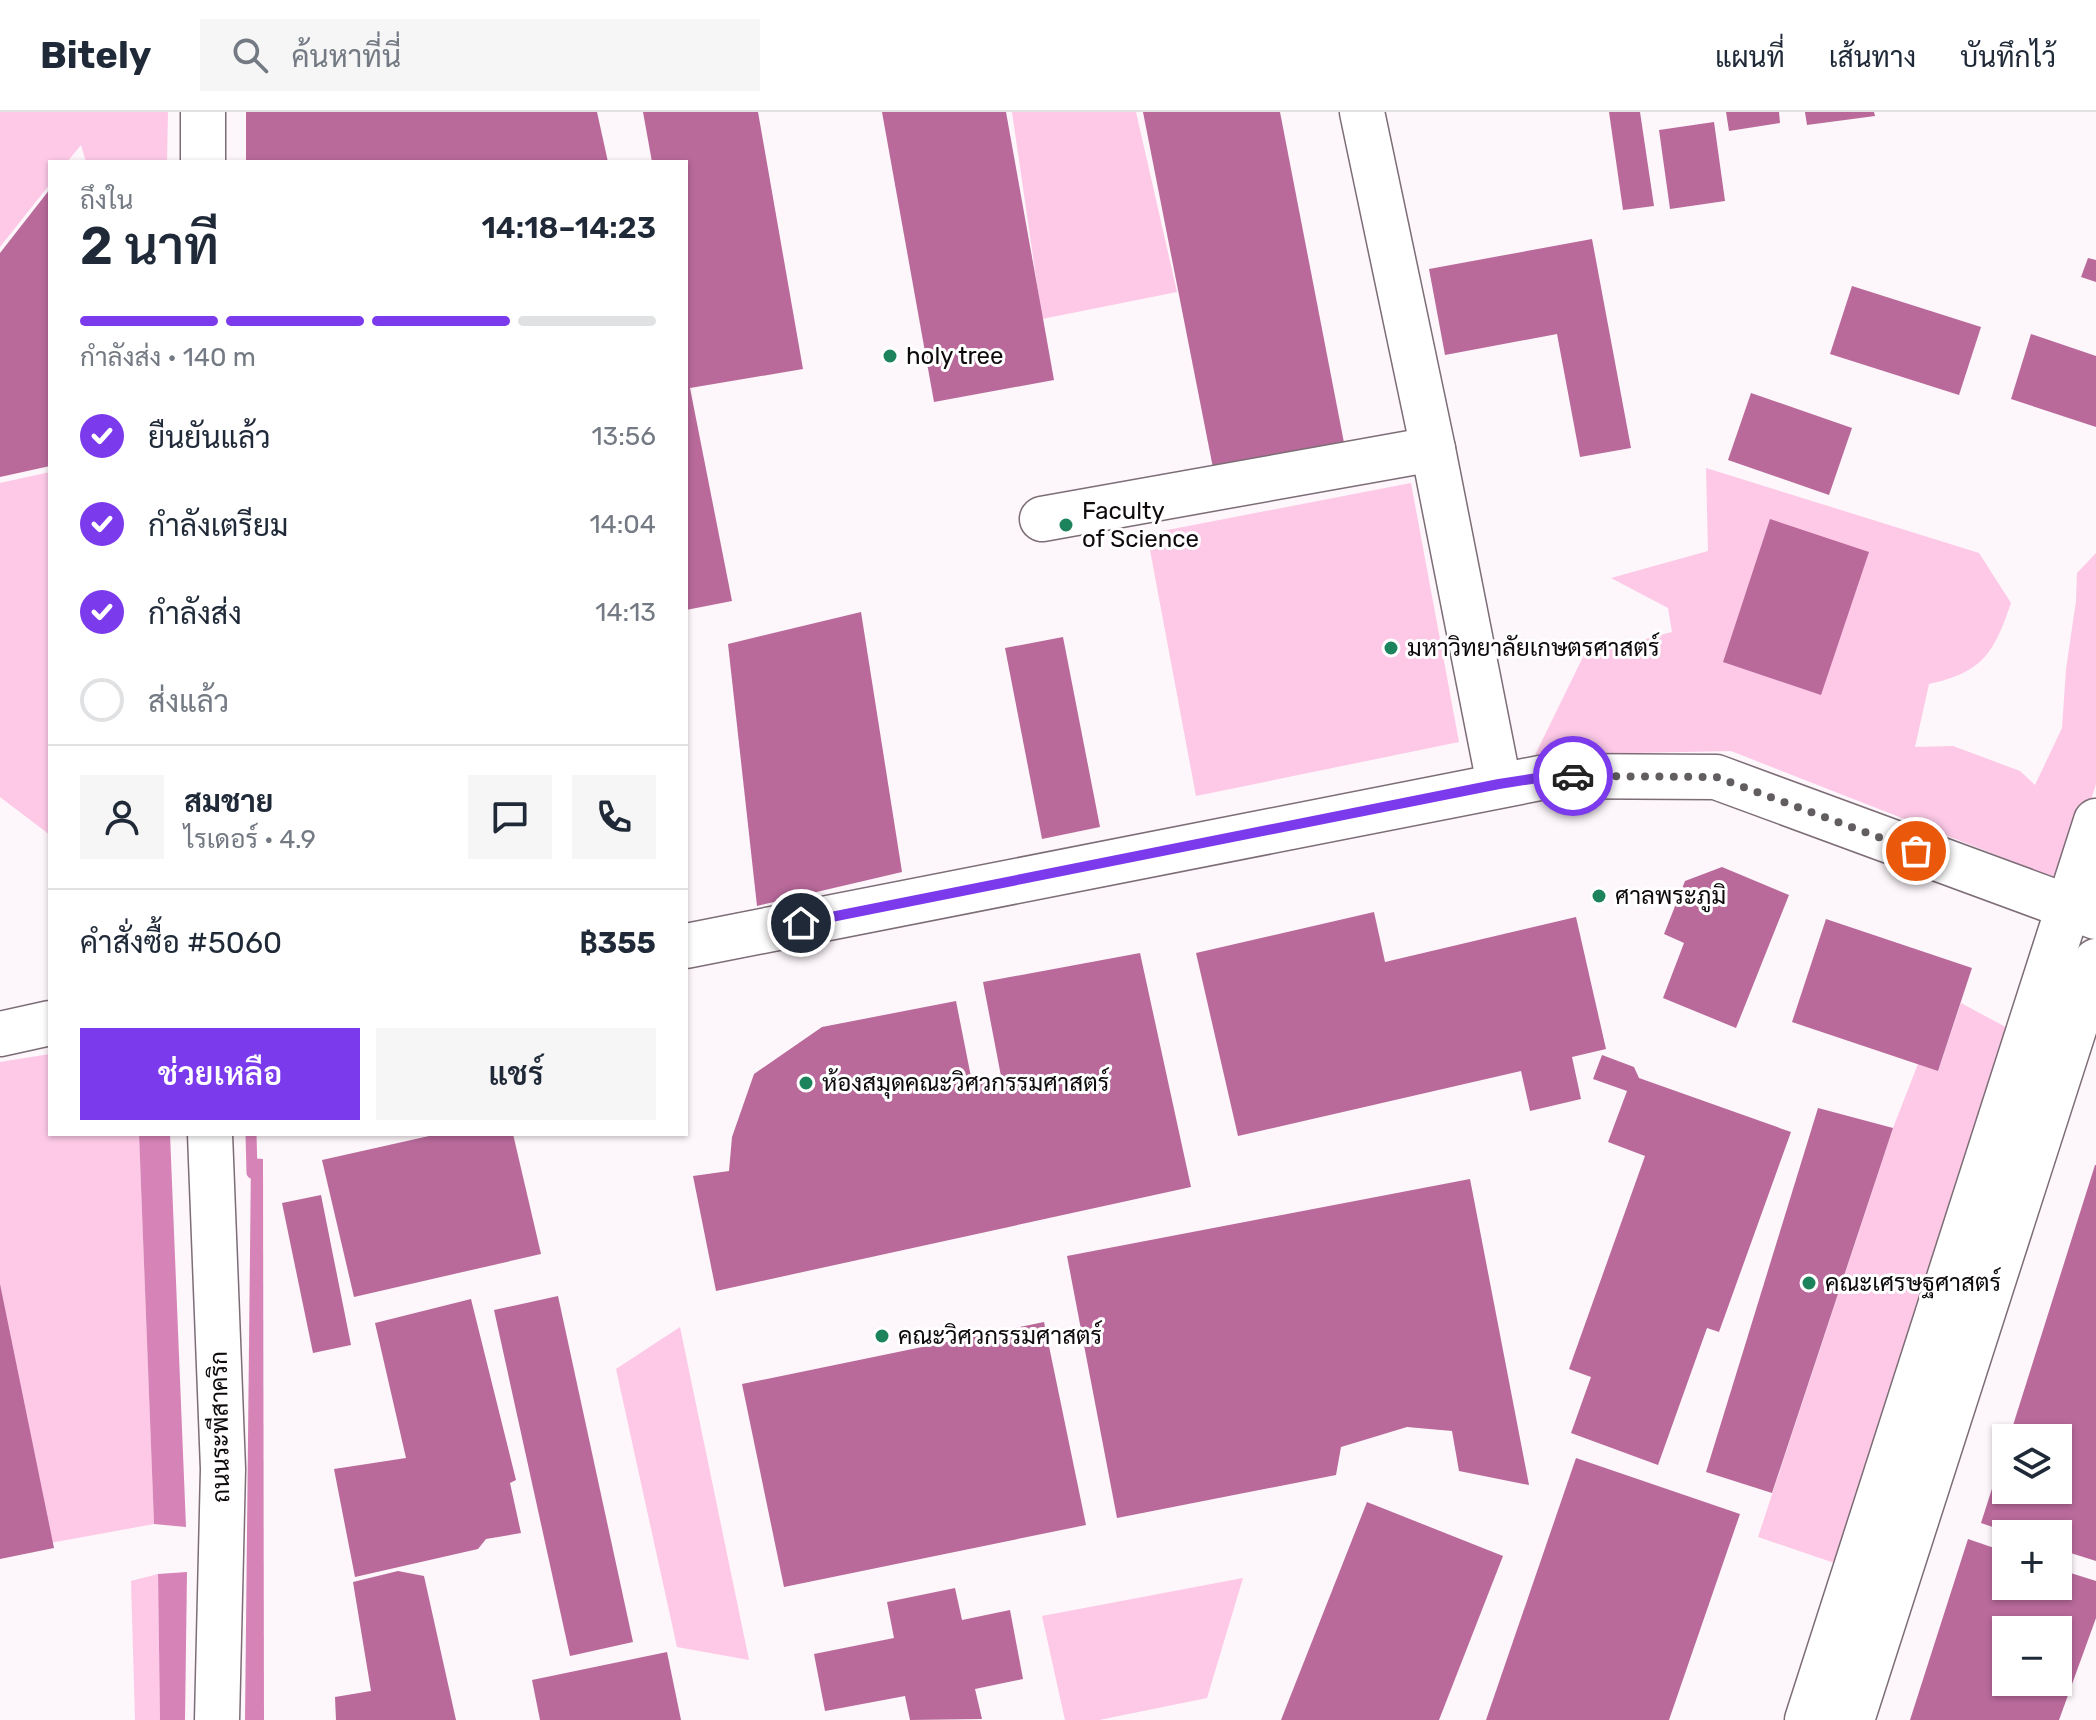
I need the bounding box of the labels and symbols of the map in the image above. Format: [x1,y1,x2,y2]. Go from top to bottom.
place label: holy tree [906,342,1003,370]
marker: holy tree [881,347,899,365]
place label: Faculty of Science [1082,497,1199,553]
marker: Faculty of Science [1057,516,1075,534]
place label: มหาวิทยาลัยเกษตรศาสตร์ [1407,632,1660,662]
marker: มหาวิทยาลัยเกษตรศาสตร์ [1382,639,1400,657]
courier [1533,736,1613,816]
pin [1882,817,1950,885]
place label: ศาลพระภูมิ [1615,882,1726,913]
marker: ศาลพระภูมิ [1590,887,1608,905]
pin [767,889,835,957]
place label: ห้องสมุดคณะวิศวกรรมศาสตร์ [822,1067,1109,1099]
marker: ห้องสมุดคณะวิศวกรรมศาสตร์ [797,1074,815,1092]
place label: คณะเศรษฐศาสตร์ [1825,1267,2001,1299]
marker: คณะเศรษฐศาสตร์ [1800,1274,1818,1292]
place label: คณะวิศวกรรมศาสตร์ [898,1320,1102,1350]
marker: คณะวิศวกรรมศาสตร์ [873,1327,891,1345]
street label: ถนนระพีสาคริก [204,1351,235,1503]

